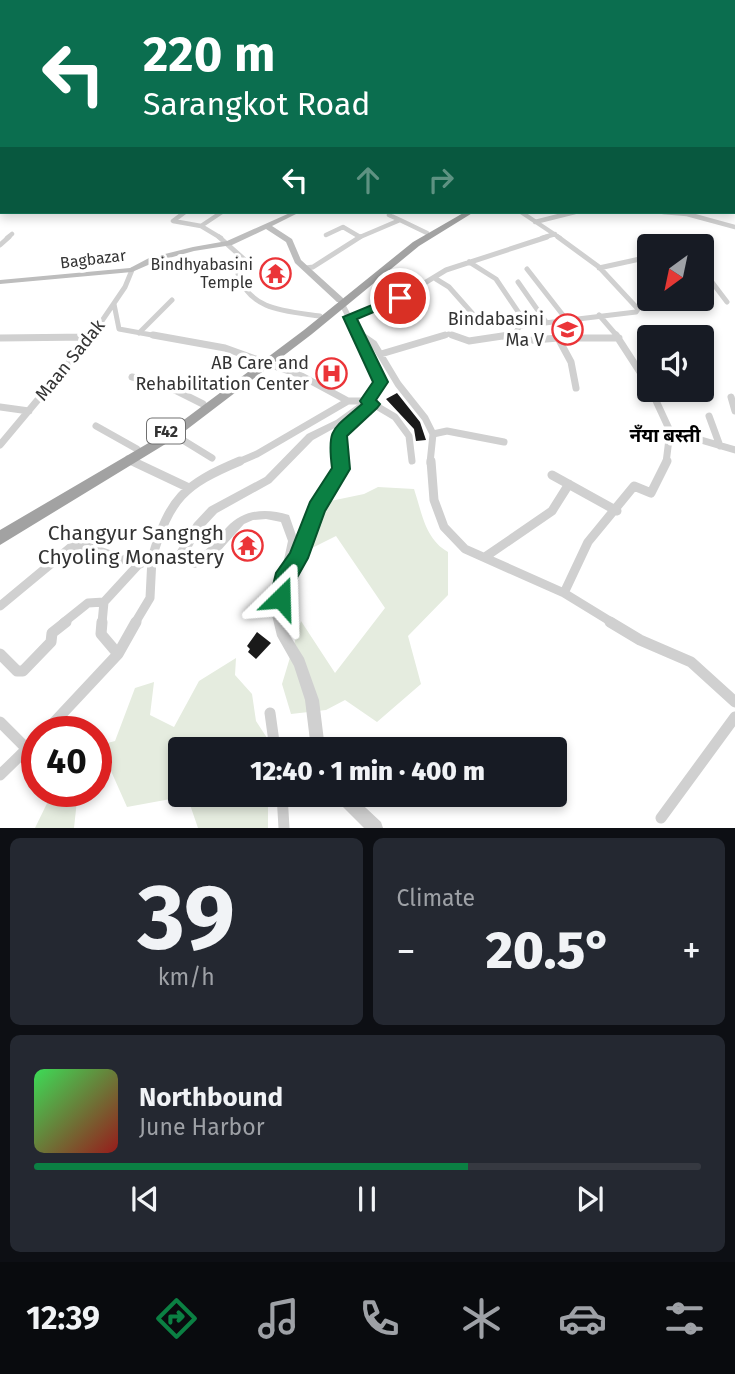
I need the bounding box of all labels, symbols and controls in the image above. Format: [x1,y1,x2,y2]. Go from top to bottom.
text: 220 m [143,25,275,84]
icon: left [28,28,119,119]
text: Sarangkot Road [143,85,371,123]
icon: left [276,161,314,199]
icon: ahead [349,161,387,199]
icon: right [422,161,460,199]
north arrow [637,234,714,312]
map controls [637,234,714,402]
street label: Bagbazar [59,245,128,272]
place label: Bindhyabasini Temple [150,255,253,292]
temple icon: Bindhyabasini Temple [259,256,293,290]
pin [370,268,430,328]
icon: arrive [381,279,419,317]
place label: Bindabasini Ma V [448,308,544,351]
school or university icon: Bindabasini Ma V [550,312,584,346]
street label: Maan Sadak [31,314,110,405]
button: sound [637,325,714,402]
place label: AB Care and Rehabilitation Center [135,352,309,395]
hospital icon: AB Care and Rehabilitation Center [315,356,349,390]
road number: F42 [147,418,185,444]
district label: नँया बस्ती [630,424,701,447]
place label: Changyur Sangngh Chyoling Monastery [38,520,225,570]
temple icon: Changyur Sangngh Chyoling Monastery [230,528,264,562]
position arrow [244,561,318,635]
speed limit sign: 40 [21,716,112,807]
text: 12:40 · 1 min · 400 m [250,756,485,787]
text: 39 [138,863,235,972]
text: Climate [397,884,475,912]
text: 20.5° [486,919,612,982]
text: − [397,928,416,974]
text: + [682,928,701,974]
text: km/h [158,963,215,991]
text: Northbound [139,1082,283,1113]
text: June Harbor [139,1113,265,1141]
icon: previous [126,1180,164,1218]
icon: pause [348,1180,386,1218]
icon: next [571,1180,609,1218]
icon: directions [152,1294,201,1343]
icon: music [254,1294,303,1343]
icon: phone [355,1294,404,1343]
icon: climate [457,1294,506,1343]
icon: car [558,1294,607,1343]
icon: filters [660,1294,709,1343]
text: 12:39 [26,1299,100,1337]

